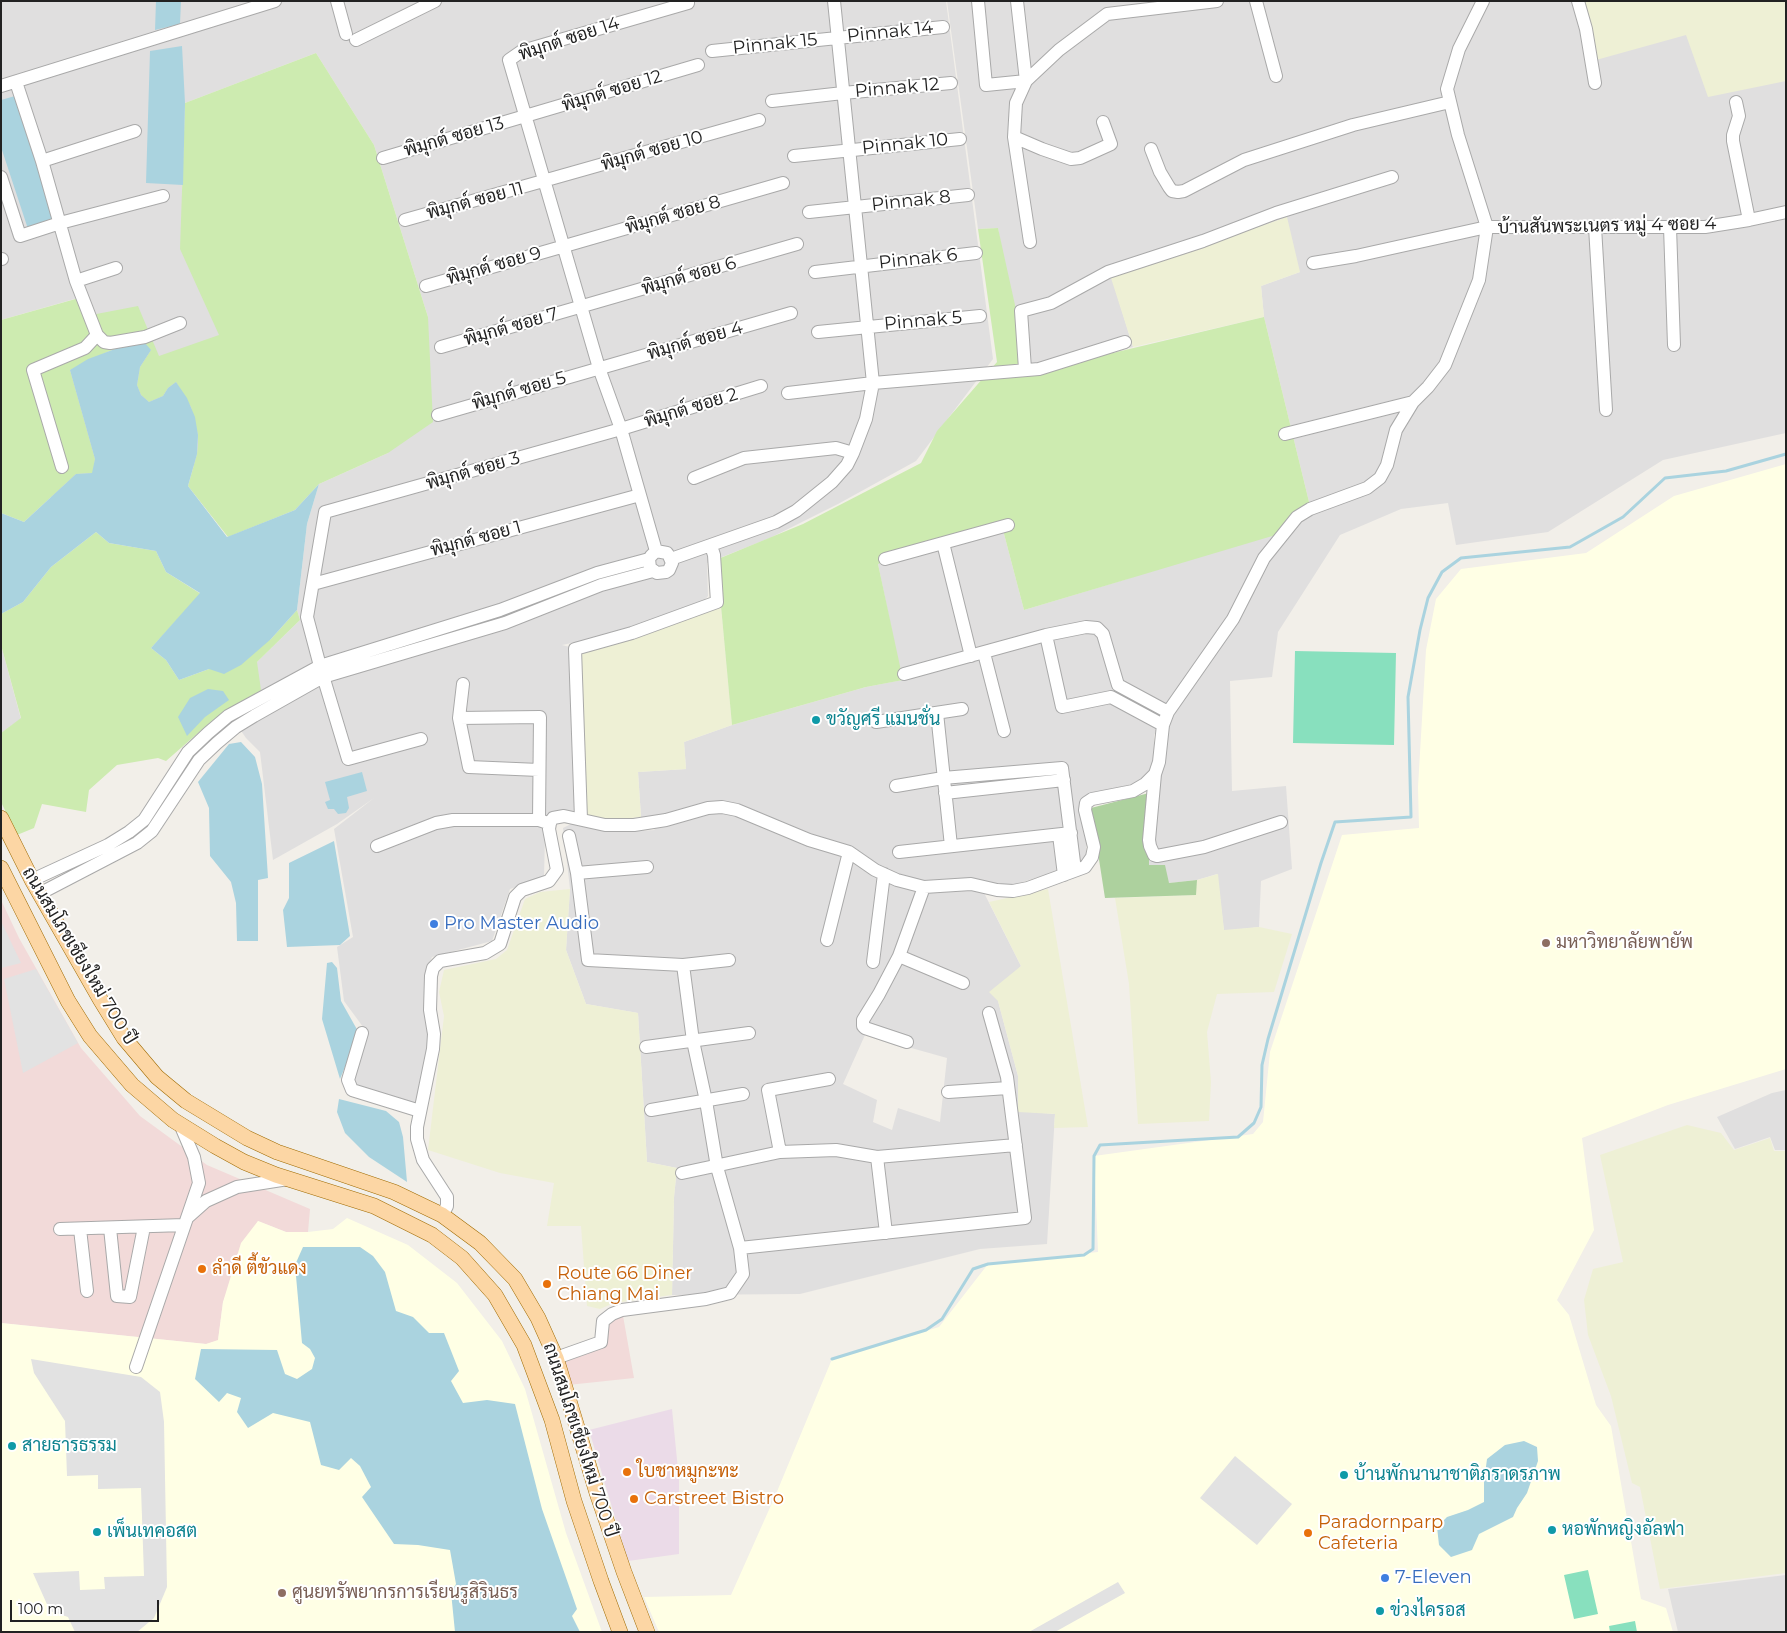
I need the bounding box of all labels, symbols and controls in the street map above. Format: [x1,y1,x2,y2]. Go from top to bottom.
street label: พิมุกต์ ซอย 14 [516,12,622,66]
street label: Pinnak 14 [846,17,934,47]
street label: Pinnak 15 [732,29,818,59]
street label: พิมุกต์ ซอย 12 [559,66,665,116]
street label: Pinnak 12 [854,74,940,102]
street label: พิมุกต์ ซอย 13 [401,112,507,162]
street label: พิมุกต์ ซอย 10 [599,126,705,176]
street label: Pinnak 10 [861,129,949,159]
street label: พิมุกต์ ซอย 11 [424,178,526,224]
street label: Pinnak 8 [870,186,952,216]
street label: พิมุกต์ ซอย 8 [623,191,723,239]
street label: บ้านสันพระเนตร หมู่ 4 ซอย 4 [1497,213,1717,239]
street label: พิมุกต์ ซอย 9 [444,242,544,290]
street label: Pinnak 6 [878,244,958,274]
street label: พิมุกต์ ซอย 6 [639,252,739,300]
street label: พิมุกต์ ซอย 7 [461,303,561,351]
street label: Pinnak 5 [883,307,963,335]
street label: พิมุกต์ ซอย 4 [645,317,745,365]
street label: พิมุกต์ ซอย 5 [469,367,569,415]
street label: พิมุกต์ ซอย 2 [642,384,740,432]
street label: พิมุกต์ ซอย 3 [423,447,523,495]
street label: พิมุกต์ ซอย 1 [428,517,524,561]
place label: ขวัญศรี แมนชั่น [826,709,940,731]
marker: ขวัญศรี แมนชั่น [810,714,822,726]
street label: ถนนสมโภชเชียงใหม่ 700 ปี [17,863,141,1049]
place label: Pro Master Audio [444,913,599,935]
marker: Pro Master Audio [428,918,440,930]
place label: มหาวิทยาลัยพายัพ [1556,932,1693,954]
marker: มหาวิทยาลัยพายัพ [1540,937,1552,949]
place label: ลำดี ตี้ขัวแดง [212,1258,307,1280]
marker: ลำดี ตี้ขัวแดง [196,1263,208,1275]
place label: Route 66 Diner Chiang Mai [557,1263,693,1306]
marker: Route 66 Diner Chiang Mai [541,1278,553,1290]
street label: ถนนสมโภชเชียงใหม่ 700 ปี [538,1340,622,1540]
place label: สายธารธรรม [22,1435,117,1457]
marker: สายธารธรรม [6,1440,18,1452]
place label: ใบชาหมูกะทะ [637,1461,739,1483]
place label: บ้านพักนานาชาติภราดรภาพ [1354,1464,1561,1486]
marker: ใบชาหมูกะทะ [621,1466,633,1478]
marker: บ้านพักนานาชาติภราดรภาพ [1338,1469,1350,1481]
place label: Carstreet Bistro [644,1488,784,1510]
marker: Carstreet Bistro [628,1493,640,1505]
place label: Paradornparp Cafeteria [1318,1512,1443,1555]
place label: หอพักหญิงอัลฟา [1562,1519,1685,1541]
place label: เพ็นเทคอสต [107,1521,197,1543]
marker: หอพักหญิงอัลฟา [1546,1524,1558,1536]
marker: เพ็นเทคอสต [91,1526,103,1538]
marker: Paradornparp Cafeteria [1302,1527,1314,1539]
place label: 7-Eleven [1395,1567,1472,1589]
marker: 7-Eleven [1379,1572,1391,1584]
place label: ศูนยทรัพยากรการเรียนรูสิรินธร [292,1582,518,1604]
marker: ศูนยทรัพยากรการเรียนรูสิรินธร [276,1587,288,1599]
scale bar [12,1590,161,1622]
text: 100 m [18,1599,63,1618]
place label: ข่วงไครอส [1390,1600,1466,1622]
marker: ข่วงไครอส [1374,1605,1386,1617]

